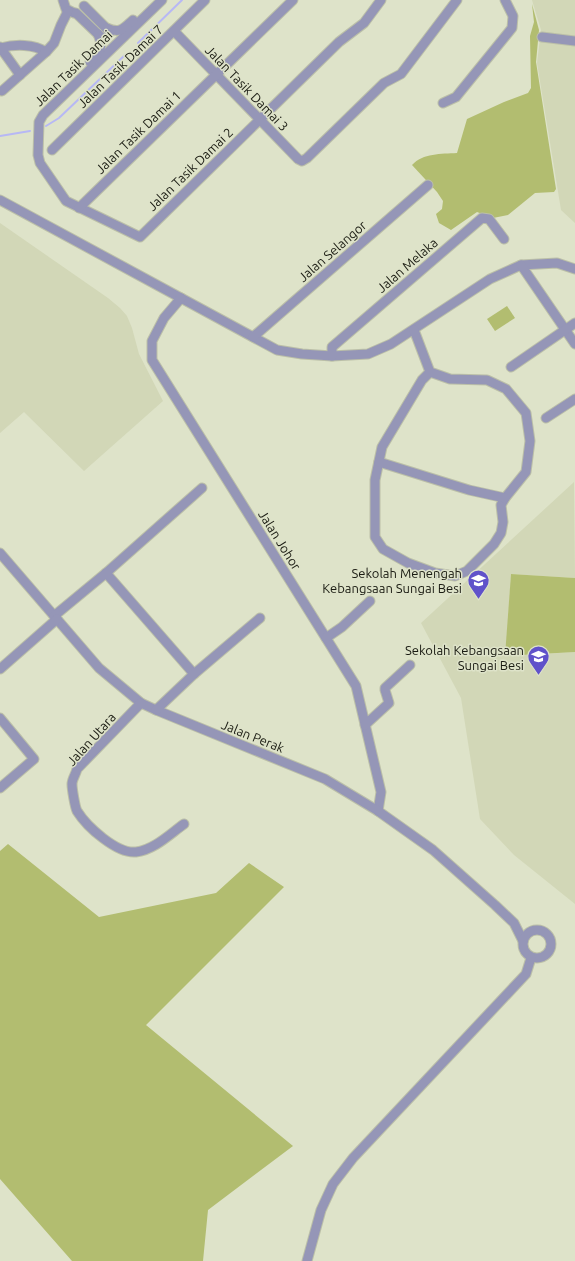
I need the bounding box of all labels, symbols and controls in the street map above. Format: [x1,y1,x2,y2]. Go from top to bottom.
street label: Jalan Tasik Damai 7 [74,21,166,111]
street label: Jalan Tasik Damai [31,27,115,109]
street label: Jalan Tasik Damai 3 [203,43,291,133]
street label: Jalan Tasik Damai 1 [93,88,183,176]
street label: Jalan Tasik Damai 2 [145,125,235,213]
street label: Jalan Selangor [295,218,369,284]
street label: Jalan Melaka [374,235,440,295]
street label: Jalan Johor [256,508,304,572]
place label: Sekolah Menengah Kebangsaan Sungai Besi [322,566,462,595]
school or university icon: Sekolah Menengah Kebangsaan Sungai Besi [465,567,491,600]
place label: Sekolah Kebangsaan Sungai Besi [405,643,524,672]
school or university icon: Sekolah Kebangsaan Sungai Besi [526,644,552,677]
street label: Jalan Utara [64,710,118,768]
street label: Jalan Perak [220,717,287,755]

